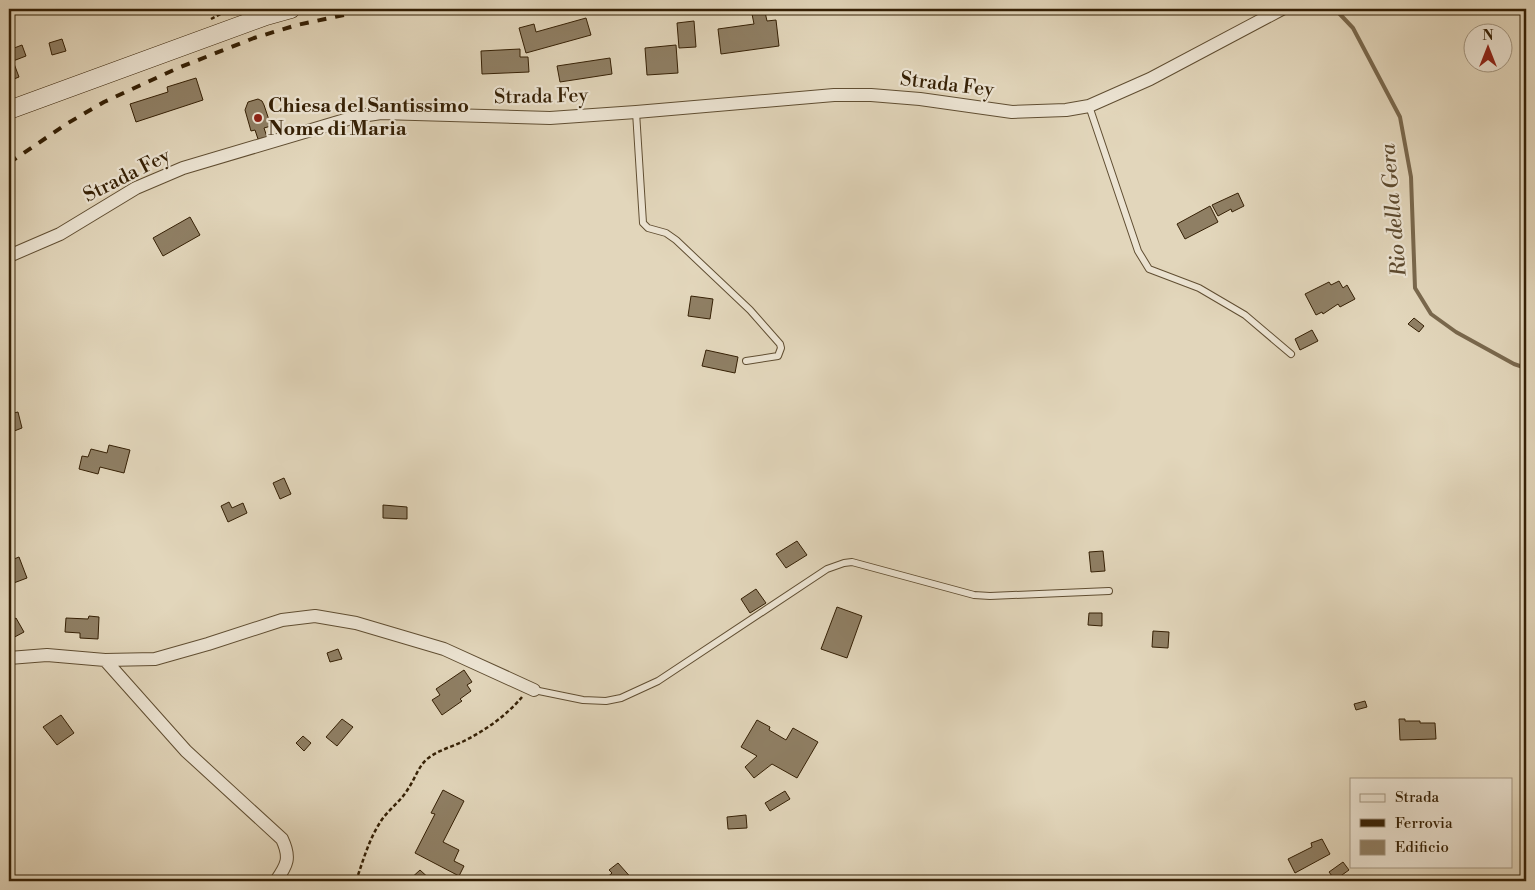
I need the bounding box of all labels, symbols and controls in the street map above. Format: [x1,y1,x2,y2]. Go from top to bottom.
north arrow [1462,22,1512,72]
text: N [1482,27,1494,45]
street label: Strada Fey [899,67,996,103]
street label: Strada Fey [494,84,589,110]
place label: Chiesa del Santissimo Nome di Maria [268,94,469,142]
marker: Chiesa del Santissimo Nome di Maria [252,112,264,124]
water label: Rio della Gera [1375,142,1413,279]
street label: Strada Fey [79,143,175,209]
legend [1350,778,1512,868]
text: Strada [1395,788,1439,807]
text: Ferrovia [1395,814,1453,833]
text: Edificio [1395,838,1449,857]

